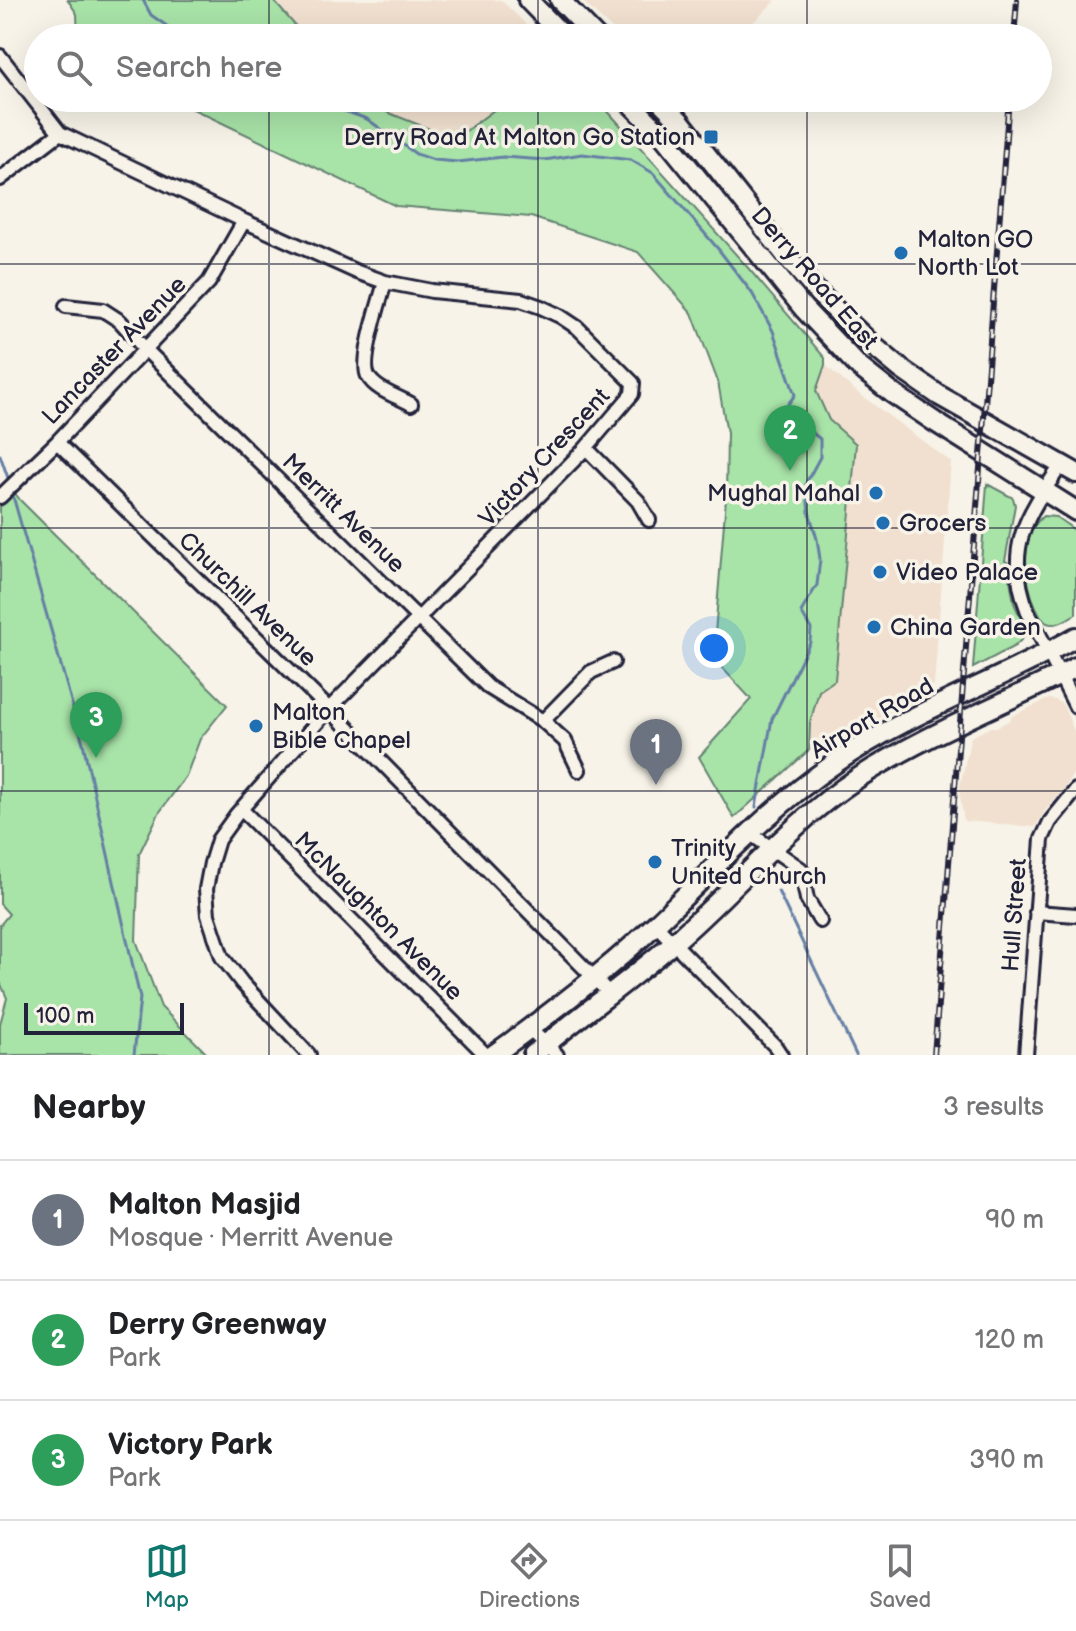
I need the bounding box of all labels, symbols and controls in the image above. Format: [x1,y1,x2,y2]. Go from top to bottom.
search box [24,24,1052,112]
icon: search [52,46,96,90]
text: Search here [116,50,282,86]
place label: Derry Road At Malton Go Station [344,123,695,152]
marker: Derry Road At Malton Go Station [702,128,720,146]
street label: Derry Road East [745,201,885,356]
place label: Malton GO North Lot [917,225,1033,282]
marker: Malton GO North Lot [892,244,910,262]
street label: Lancaster Avenue [36,270,193,431]
street label: Victory Crescent [473,382,616,532]
pin: 2 [764,405,816,471]
street label: Merritt Avenue [276,447,411,579]
place label: Mughal Mahal [707,479,860,508]
marker: Mughal Mahal [867,484,885,502]
place label: Grocers [899,509,986,538]
marker: Grocers [874,514,892,532]
street label: Churchill Avenue [172,526,323,673]
place label: Video Palace [896,558,1038,587]
marker: Video Palace [871,563,889,581]
place label: China Garden [890,613,1041,642]
marker: China Garden [865,618,883,636]
your location [694,628,734,668]
street label: Airport Road [806,672,939,765]
pin: 3 [70,692,122,758]
place label: Malton Bible Chapel [272,698,411,755]
marker: Malton Bible Chapel [247,717,265,735]
pin: 1 [630,719,682,785]
street label: McNaughton Avenue [288,826,469,1007]
place label: Trinity United Church [671,834,827,891]
marker: Trinity United Church [646,853,664,871]
street label: Hull Street [996,857,1033,973]
scale bar [24,999,184,1035]
text: 100 m [36,1003,95,1030]
text: Nearby [32,1087,146,1128]
text: 3 results [943,1092,1044,1123]
text: Malton Masjid [108,1187,301,1223]
text: 1 [53,1205,63,1236]
text: 90 m [985,1205,1044,1236]
text: Mosque · Merritt Avenue [108,1223,393,1254]
text: Derry Greenway [108,1307,326,1343]
text: 2 [50,1325,66,1356]
text: 120 m [975,1325,1044,1356]
text: Park [108,1343,160,1374]
text: Victory Park [108,1427,272,1463]
text: 3 [50,1445,66,1476]
text: 390 m [969,1445,1044,1476]
text: Park [108,1463,160,1494]
tab: Map [145,1539,189,1614]
tab: Directions [479,1539,580,1614]
tab: Saved [869,1539,931,1614]

